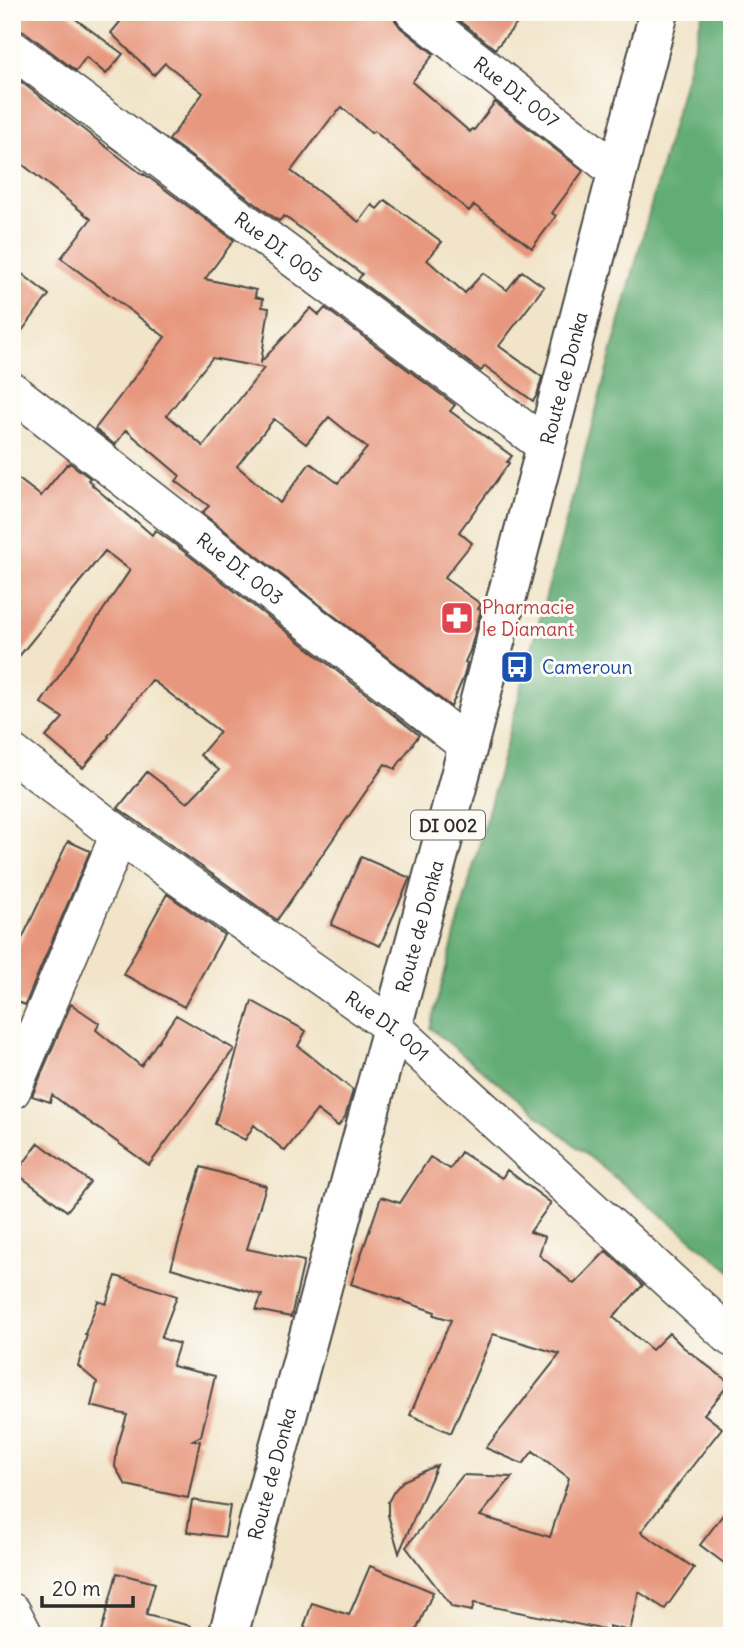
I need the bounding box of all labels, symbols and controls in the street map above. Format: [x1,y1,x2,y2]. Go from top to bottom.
street label: Rue DI. 007 [469,51,564,133]
street label: Rue DI. 005 [230,207,327,288]
street label: Route de Donka [535,309,593,447]
street label: Rue DI. 003 [192,527,288,610]
place label: Pharmacie le Diamant [482,595,575,641]
pharmacy icon: Pharmacie le Diamant [438,599,476,637]
bus stop icon: Cameroun [498,648,536,686]
place label: Cameroun [542,655,632,679]
road number: DI 002 [411,810,485,840]
street label: Route de Donka [390,857,449,995]
street label: Rue DI. 001 [341,986,434,1066]
street label: Route de Donka [242,1405,301,1543]
scale bar [42,1564,133,1608]
text: 20 m [52,1575,101,1602]

